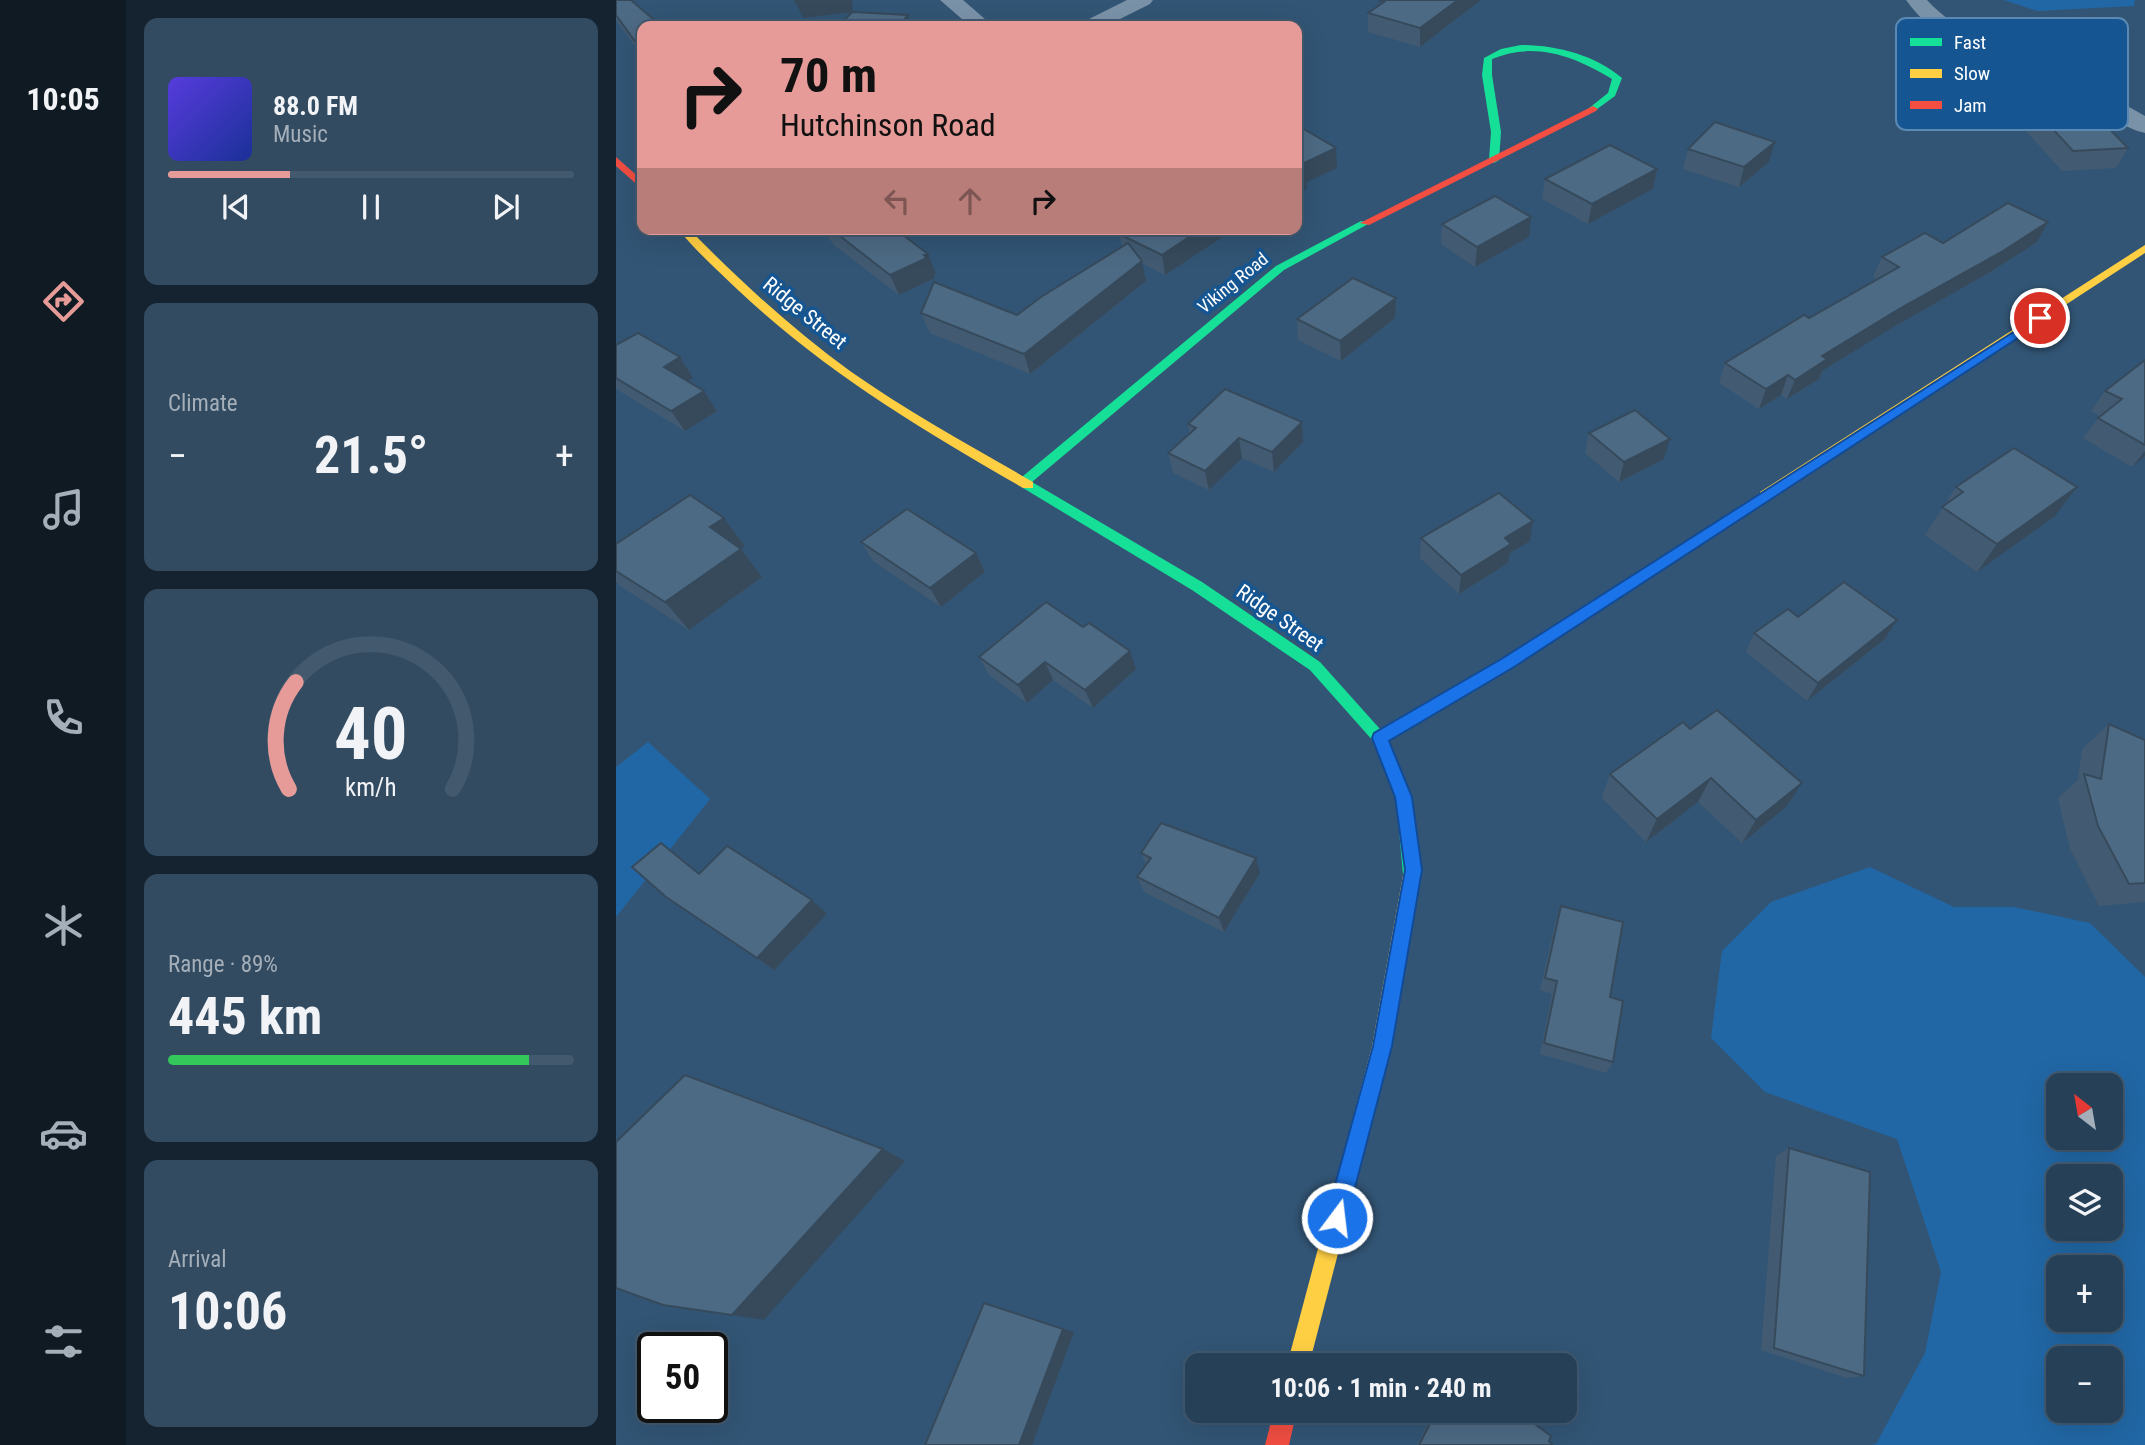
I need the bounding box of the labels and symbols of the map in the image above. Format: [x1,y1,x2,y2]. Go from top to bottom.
legend [1896,18,2128,130]
text: Fast [1954,31,1986,54]
text: Slow [1954,62,1990,85]
text: Jam [1954,94,1987,117]
street label: Viking Road [1193,248,1272,317]
street label: Ridge Street [758,272,852,354]
pin [2010,288,2070,348]
street label: Ridge Street [1232,579,1328,657]
north arrow [2046,1073,2123,1150]
position arrow [1300,1181,1374,1255]
speed limit sign: 50 [637,1332,728,1423]

